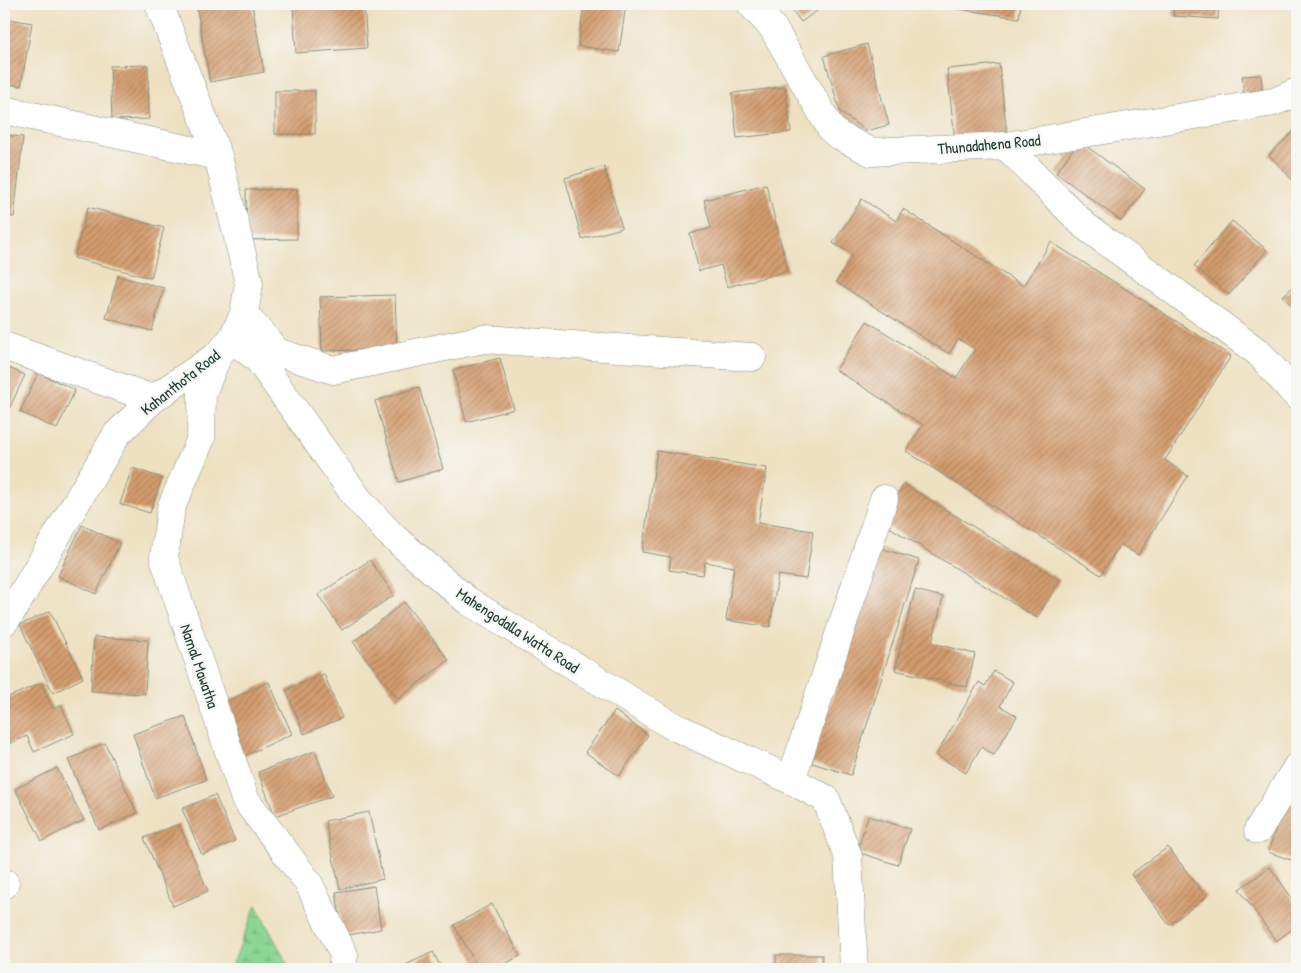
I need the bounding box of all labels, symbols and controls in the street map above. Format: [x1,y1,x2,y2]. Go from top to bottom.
street label: Thunadahena Road [937,129,1041,159]
street label: Kahanthota Road [136,344,224,420]
street label: Mahengodalla Watta Road [452,582,584,678]
street label: Namal Mawatha [175,621,225,711]

